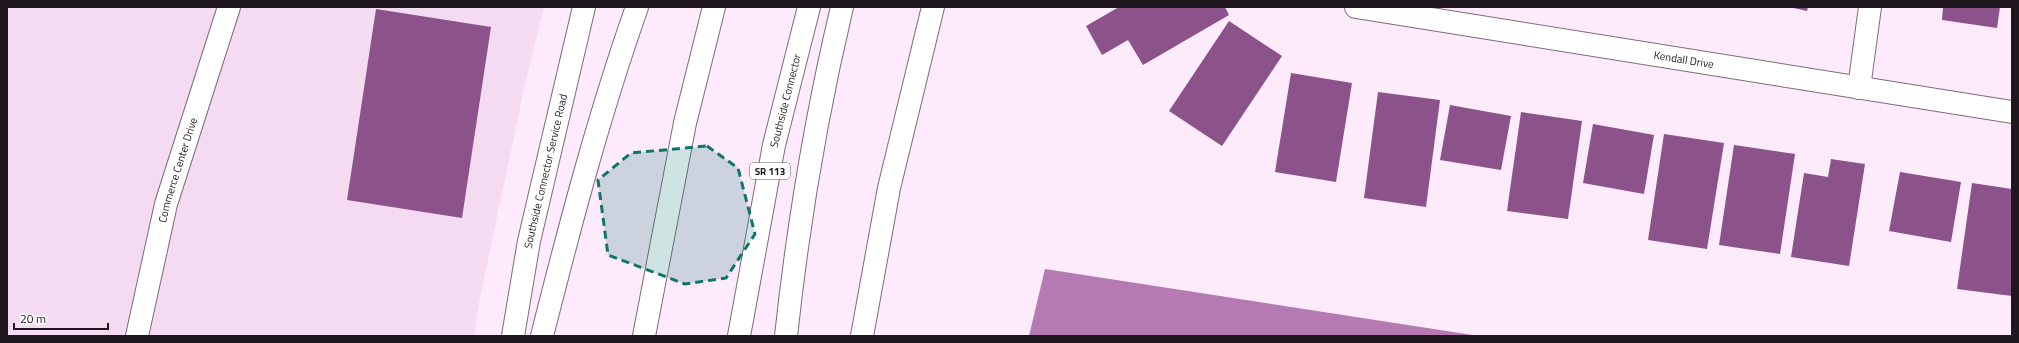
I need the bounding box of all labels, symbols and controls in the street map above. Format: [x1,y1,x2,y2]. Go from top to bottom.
street label: Kendall Drive [1653,47,1715,72]
street label: Southside Connector [766,52,805,149]
street label: Southside Connector Service Road [520,92,571,250]
street label: Commerce Center Drive [154,115,201,224]
road number: SR 113 [750,163,790,179]
scale bar [14,305,108,331]
text: 20 m [20,309,46,328]

